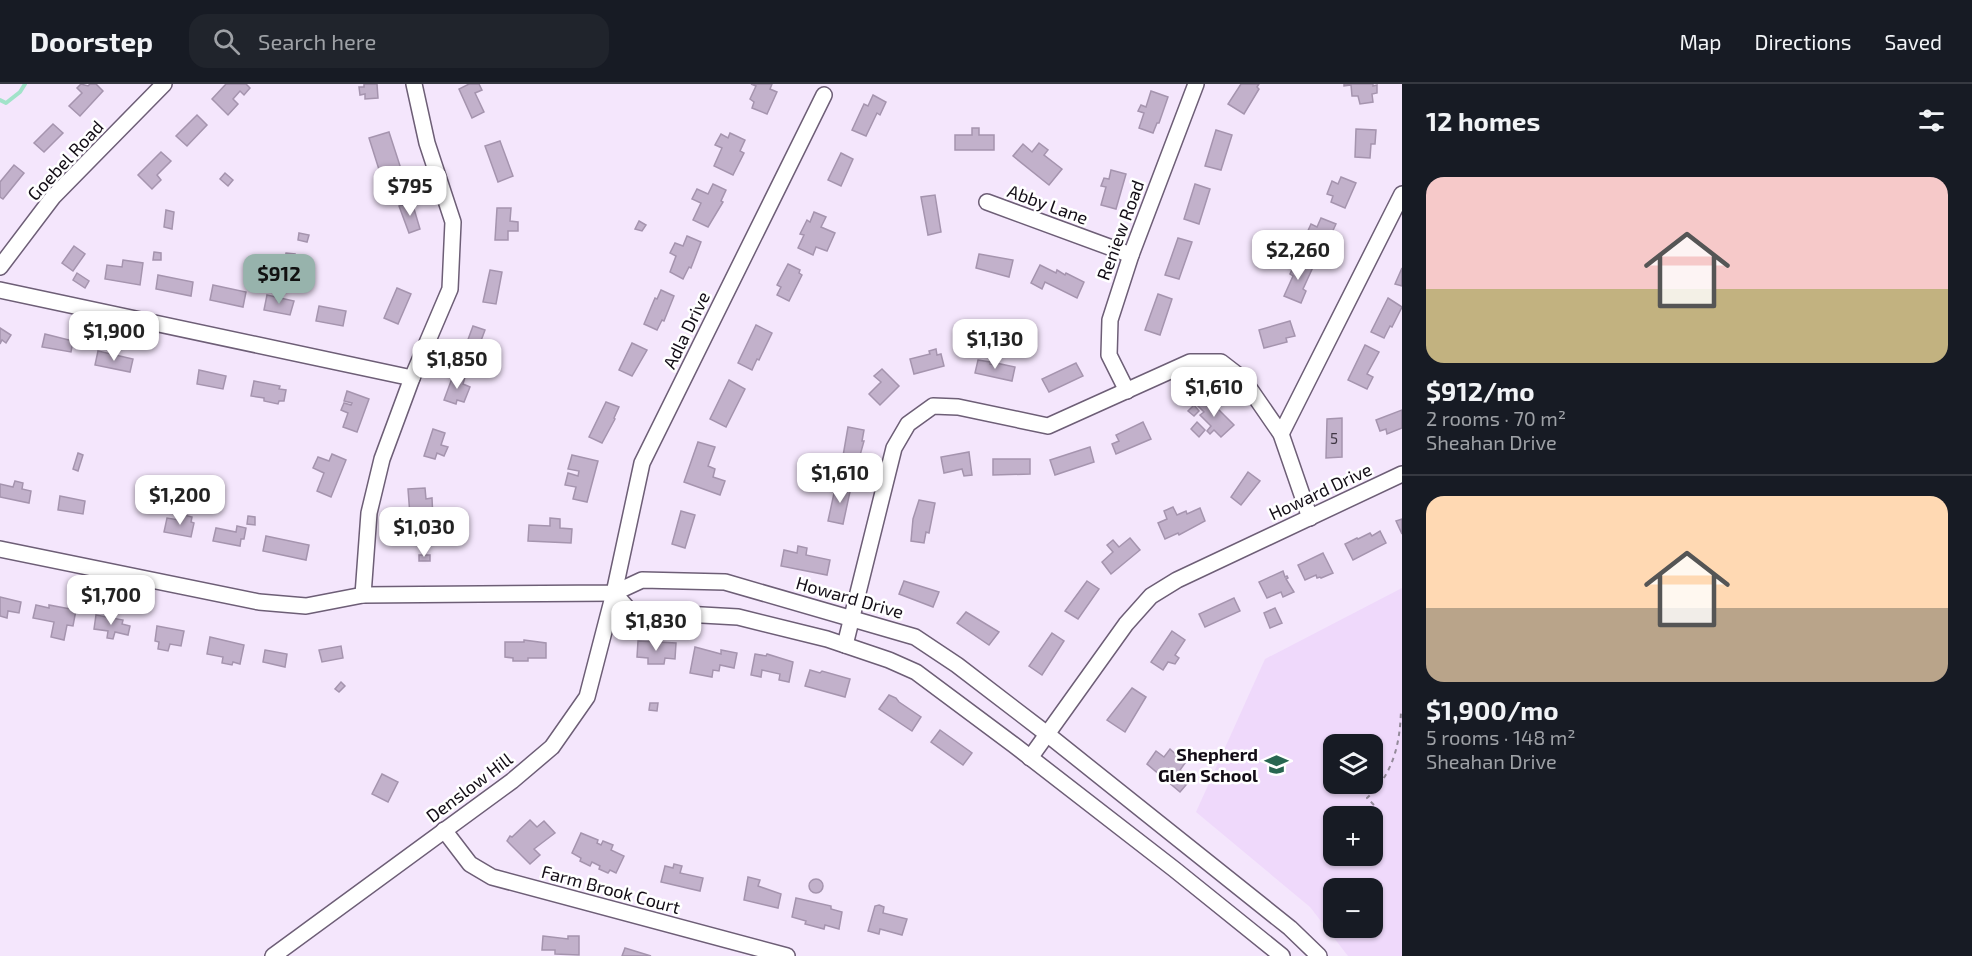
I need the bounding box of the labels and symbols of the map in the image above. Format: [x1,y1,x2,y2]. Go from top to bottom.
street label: Goebel Road [22,115,108,205]
pin: $795 [374,166,446,217]
street label: Reniew Road [1092,177,1148,283]
street label: Abby Lane [1005,179,1091,229]
pin: $2,260 [1249,230,1347,281]
pin: $912 [243,254,315,305]
street label: Adla Drive [658,288,714,372]
pin: $1,900 [65,311,163,362]
pin: $1,130 [946,319,1044,370]
pin: $1,850 [408,339,506,390]
pin: $1,610 [1165,367,1263,418]
house number: 5 [1330,429,1338,447]
pin: $1,610 [791,453,889,504]
street label: Howard Drive [1265,458,1375,524]
pin: $1,200 [131,475,229,526]
pin: $1,030 [375,507,473,558]
street label: Howard Drive [794,571,906,623]
pin: $1,700 [62,575,160,626]
pin: $1,830 [607,601,705,652]
place label: Shepherd Glen School [1158,743,1258,786]
street label: Denslow Hill [421,747,517,827]
school or university icon: Shepherd Glen School [1263,751,1289,777]
street label: Farm Brook Court [539,860,683,918]

